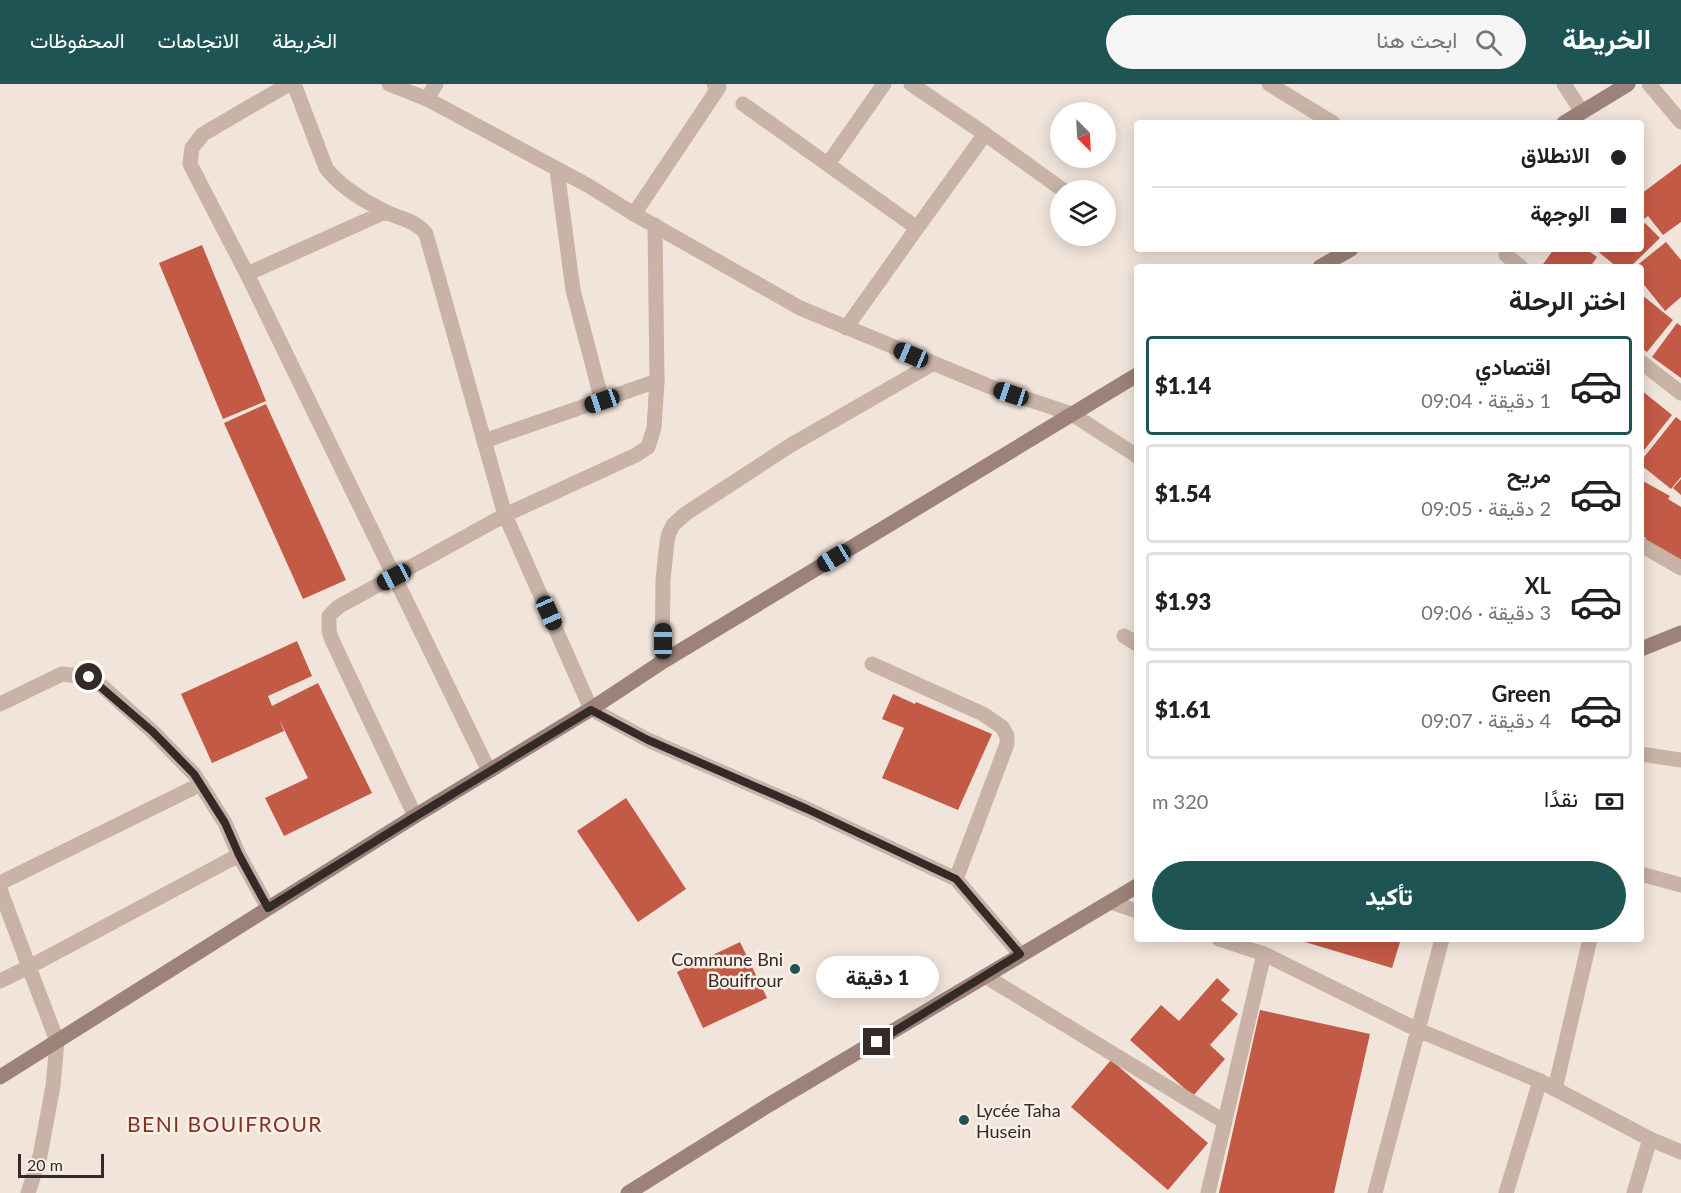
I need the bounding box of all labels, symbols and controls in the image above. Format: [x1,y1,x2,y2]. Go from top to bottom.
search box [1106,15,1526,69]
text: الخريطة [1562,21,1651,55]
text: ابحث هنا [1376,26,1457,53]
icon: search [1472,26,1505,59]
text: المحفوظات [30,27,125,52]
text: الاتجاهات [158,27,239,52]
text: الخريطة [272,27,337,52]
north arrow [1050,102,1116,168]
map controls [1050,102,1116,246]
text: الانطلاق [1521,141,1590,168]
button: layers [1050,180,1116,246]
text: الوجهة [1530,199,1590,226]
text: اختر الرحلة [1509,283,1626,316]
car [891,340,931,370]
text: اقتصادي [1475,353,1551,380]
icon: car [1569,359,1623,413]
text: $1.14 [1155,372,1211,399]
car [991,380,1031,408]
car [582,387,622,415]
text: 1 دقيقة · 09:04 [1421,388,1551,412]
text: مريح [1507,461,1551,488]
icon: car [1569,467,1623,521]
text: $1.54 [1155,480,1211,507]
text: 2 دقيقة · 09:05 [1421,496,1551,520]
car [814,541,854,575]
car [374,561,414,593]
text: XL [1525,572,1551,599]
icon: car [1569,575,1623,629]
text: $1.93 [1155,588,1211,615]
car [533,593,565,633]
text: 3 دقيقة · 09:06 [1421,600,1551,624]
car [654,623,672,659]
route start [75,663,102,690]
text: Green [1491,680,1551,707]
icon: car [1569,683,1623,737]
text: $1.61 [1155,696,1211,723]
text: 4 دقيقة · 09:07 [1421,708,1551,732]
text: نقدًا [1544,785,1578,812]
icon: cash [1593,785,1626,818]
text: 320 m [1152,789,1208,813]
button: تأكيد [1152,861,1626,930]
place label: Commune Bni Bouifrour [671,948,783,991]
callout: 1 دقيقة [816,955,938,997]
marker: Commune Bni Bouifrour [788,962,802,976]
text: 1 دقيقة [846,965,909,989]
route end [863,1028,890,1055]
place label: Lycée Taha Husein [976,1099,1061,1142]
district label: BENI BOUIFROUR [127,1111,323,1136]
marker: Lycée Taha Husein [957,1113,971,1127]
scale bar [18,1151,104,1178]
text: 20 m [27,1155,63,1174]

